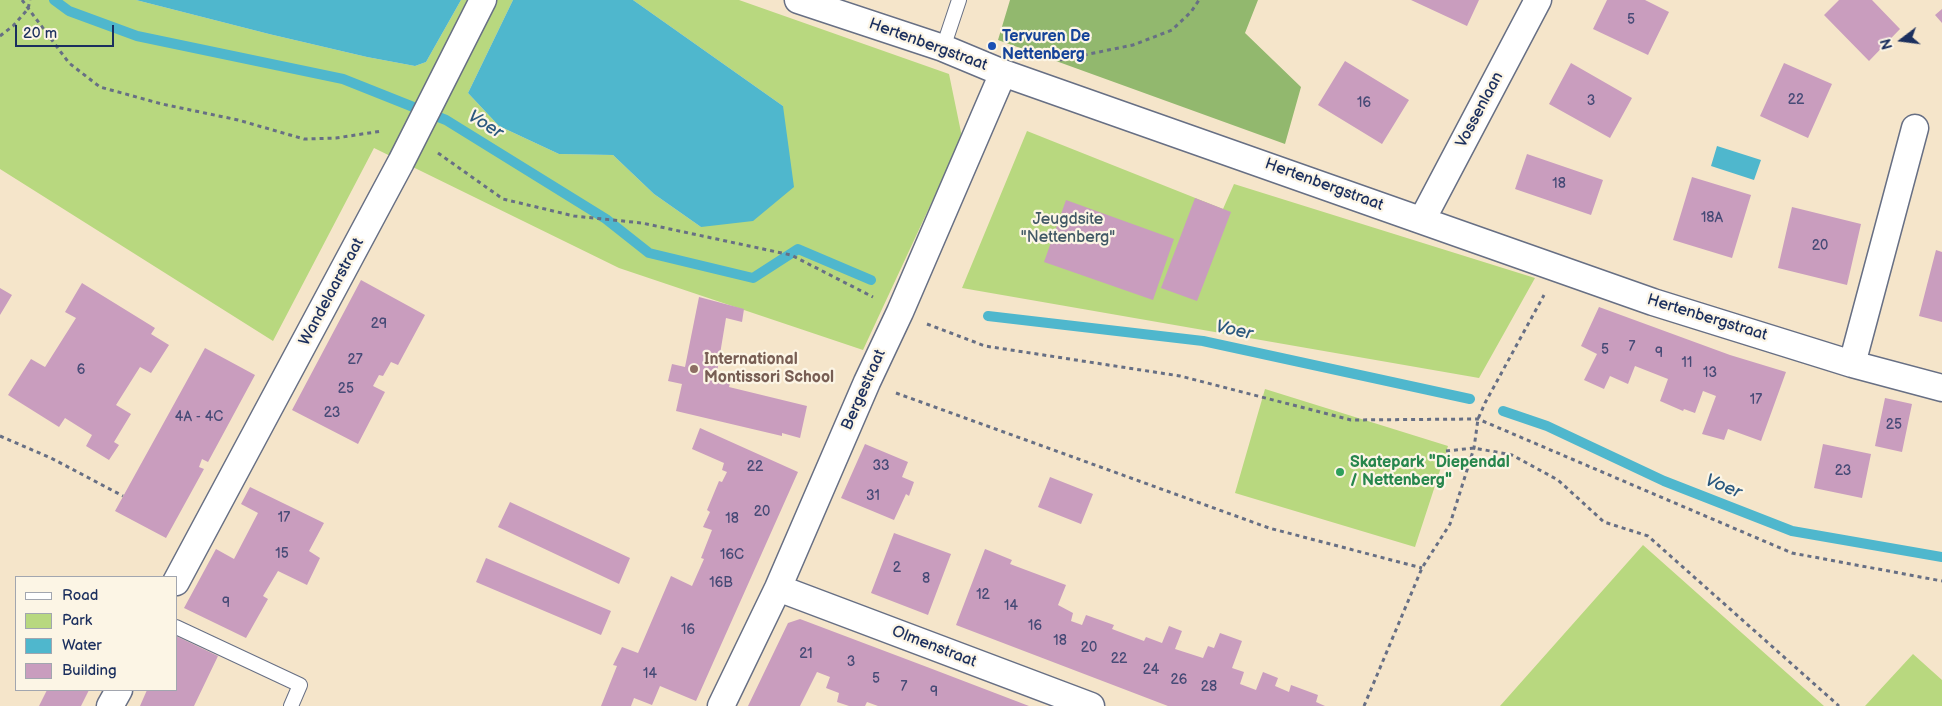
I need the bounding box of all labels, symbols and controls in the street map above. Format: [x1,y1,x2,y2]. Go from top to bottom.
house number: 5 [1627,12,1635,28]
scale bar [18,15,116,47]
street label: Hertenbergstraat [866,15,990,75]
north arrow [1877,15,1927,65]
text: 20 m [23,24,57,43]
place label: Tervuren De Nettenberg [1002,27,1090,65]
text: N [1877,37,1897,51]
marker: Tervuren De Nettenberg [986,40,998,52]
street label: Vossenlaan [1452,69,1508,151]
house number: 22 [1788,92,1804,108]
house number: 3 [1587,93,1595,109]
house number: 16 [1357,95,1371,111]
water label: Voer [463,106,507,144]
street label: Hertenbergstraat [1262,155,1386,215]
house number: 18 [1552,176,1566,192]
park label: Jeugdsite "Nettenberg" [1021,210,1115,248]
house number: 18A [1701,210,1723,226]
street label: Wandelaarstraat [296,235,368,349]
house number: 20 [1812,238,1828,254]
street label: Hertenbergstraat [1645,291,1769,345]
house number: 29 [371,316,387,332]
water label: Voer [1213,317,1255,345]
house number: 7 [1629,339,1635,355]
house number: 5 [1601,342,1609,358]
house number: 9 [1655,345,1663,361]
street label: Bergestraat [838,347,890,433]
place label: International Montissori School [704,350,834,388]
house number: 27 [347,352,363,368]
house number: 11 [1682,355,1692,371]
house number: 6 [77,362,85,378]
marker: International Montissori School [688,363,700,375]
house number: 13 [1703,365,1717,381]
house number: 25 [338,381,354,397]
house number: 17 [1750,392,1762,408]
house number: 23 [324,405,340,421]
house number: 4A - 4C [175,409,223,425]
house number: 25 [1886,417,1902,433]
place label: Skatepark "Diependal / Nettenberg" [1350,453,1510,491]
house number: 33 [872,458,890,474]
house number: 22 [747,459,763,475]
house number: 23 [1835,463,1851,479]
marker: Skatepark "Diependal / Nettenberg" [1334,466,1346,478]
water label: Voer [1702,470,1744,504]
house number: 31 [866,488,880,504]
house number: 20 [754,504,770,520]
house number: 17 [278,510,290,526]
house number: 18 [725,511,739,527]
house number: 15 [275,546,289,562]
house number: 16C [720,547,744,563]
house number: 2 [893,560,901,576]
house number: 8 [922,571,930,587]
house number: 16B [709,575,733,591]
legend [15,576,178,691]
text: Road [62,586,98,605]
house number: 12 [976,587,990,603]
house number: 9 [222,595,230,611]
house number: 14 [1004,598,1018,614]
text: Park [62,611,92,630]
house number: 16 [1028,618,1042,634]
house number: 16 [681,622,695,638]
street label: Olmenstraat [889,622,979,672]
house number: 18 [1053,633,1067,649]
text: Water [62,636,102,655]
house number: 20 [1081,640,1097,656]
house number: 21 [799,646,813,662]
house number: 22 [1111,651,1127,667]
house number: 3 [847,654,855,670]
text: Building [62,661,117,680]
house number: 24 [1143,662,1159,678]
house number: 14 [643,666,657,682]
house number: 5 [872,671,880,687]
house number: 26 [1171,672,1187,688]
house number: 7 [901,679,907,695]
house number: 28 [1201,679,1217,695]
house number: 9 [930,684,938,700]

